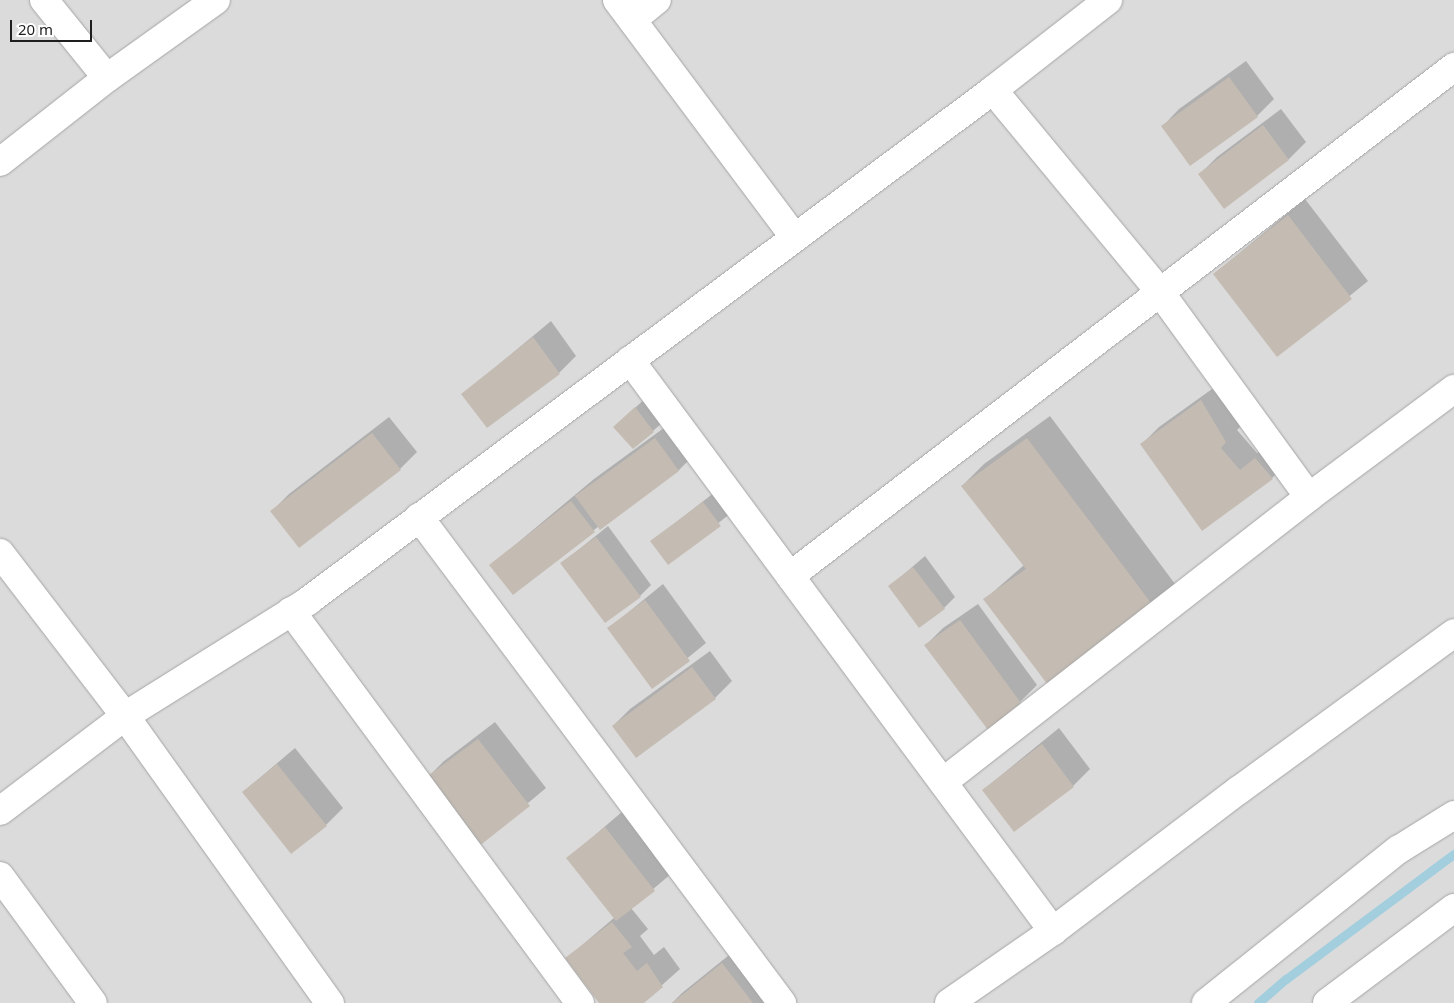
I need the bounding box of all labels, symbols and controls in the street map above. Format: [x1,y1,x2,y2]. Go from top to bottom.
scale bar [12,10,95,42]
text: 20 m [18,19,53,39]

